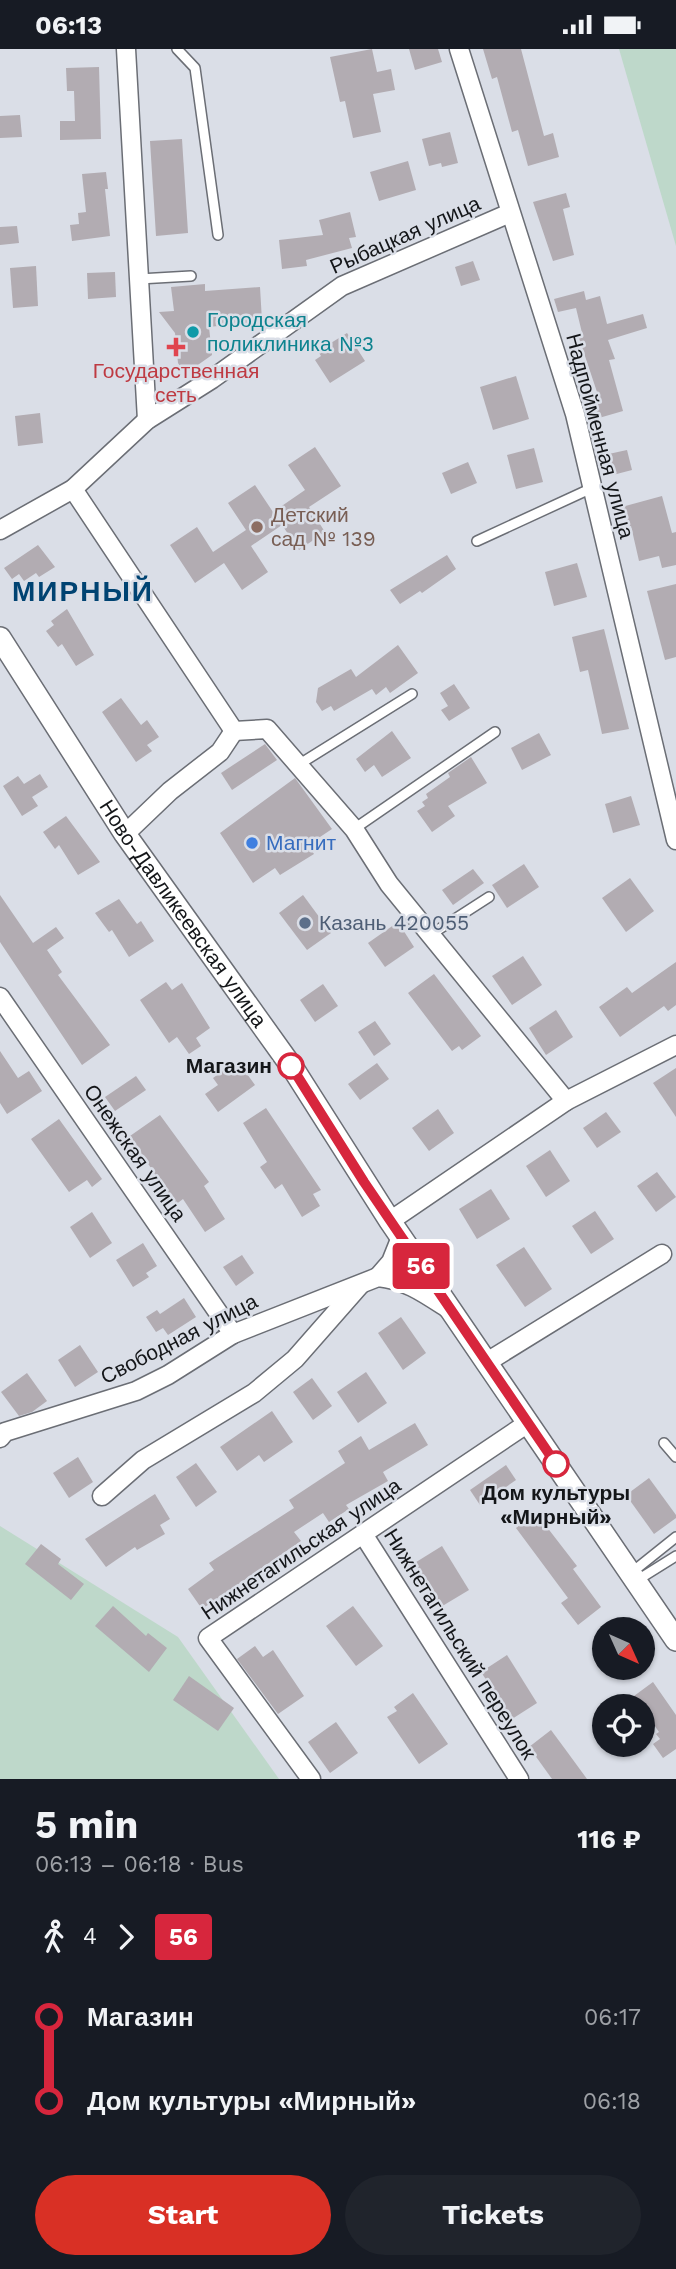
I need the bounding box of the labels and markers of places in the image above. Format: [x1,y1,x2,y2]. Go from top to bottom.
place label: Городская поликлиника №3 [207,307,374,356]
marker: Городская поликлиника №3 [185,324,201,340]
marker: Государственная сеть [168,339,184,355]
place label: Государственная сеть [93,358,259,407]
place label: Детский сад № 139 [271,502,376,551]
marker: Детский сад № 139 [249,519,265,535]
place label: Магнит [266,830,336,855]
marker: Магнит [244,835,260,851]
place label: Казань 420055 [319,910,469,935]
marker: Казань 420055 [297,915,313,931]
place label: Магазин [186,1053,272,1078]
marker: Магазин [278,1053,304,1079]
marker: Дом культуры «Мирный» [543,1451,569,1477]
place label: Дом культуры «Мирный» [482,1480,630,1529]

